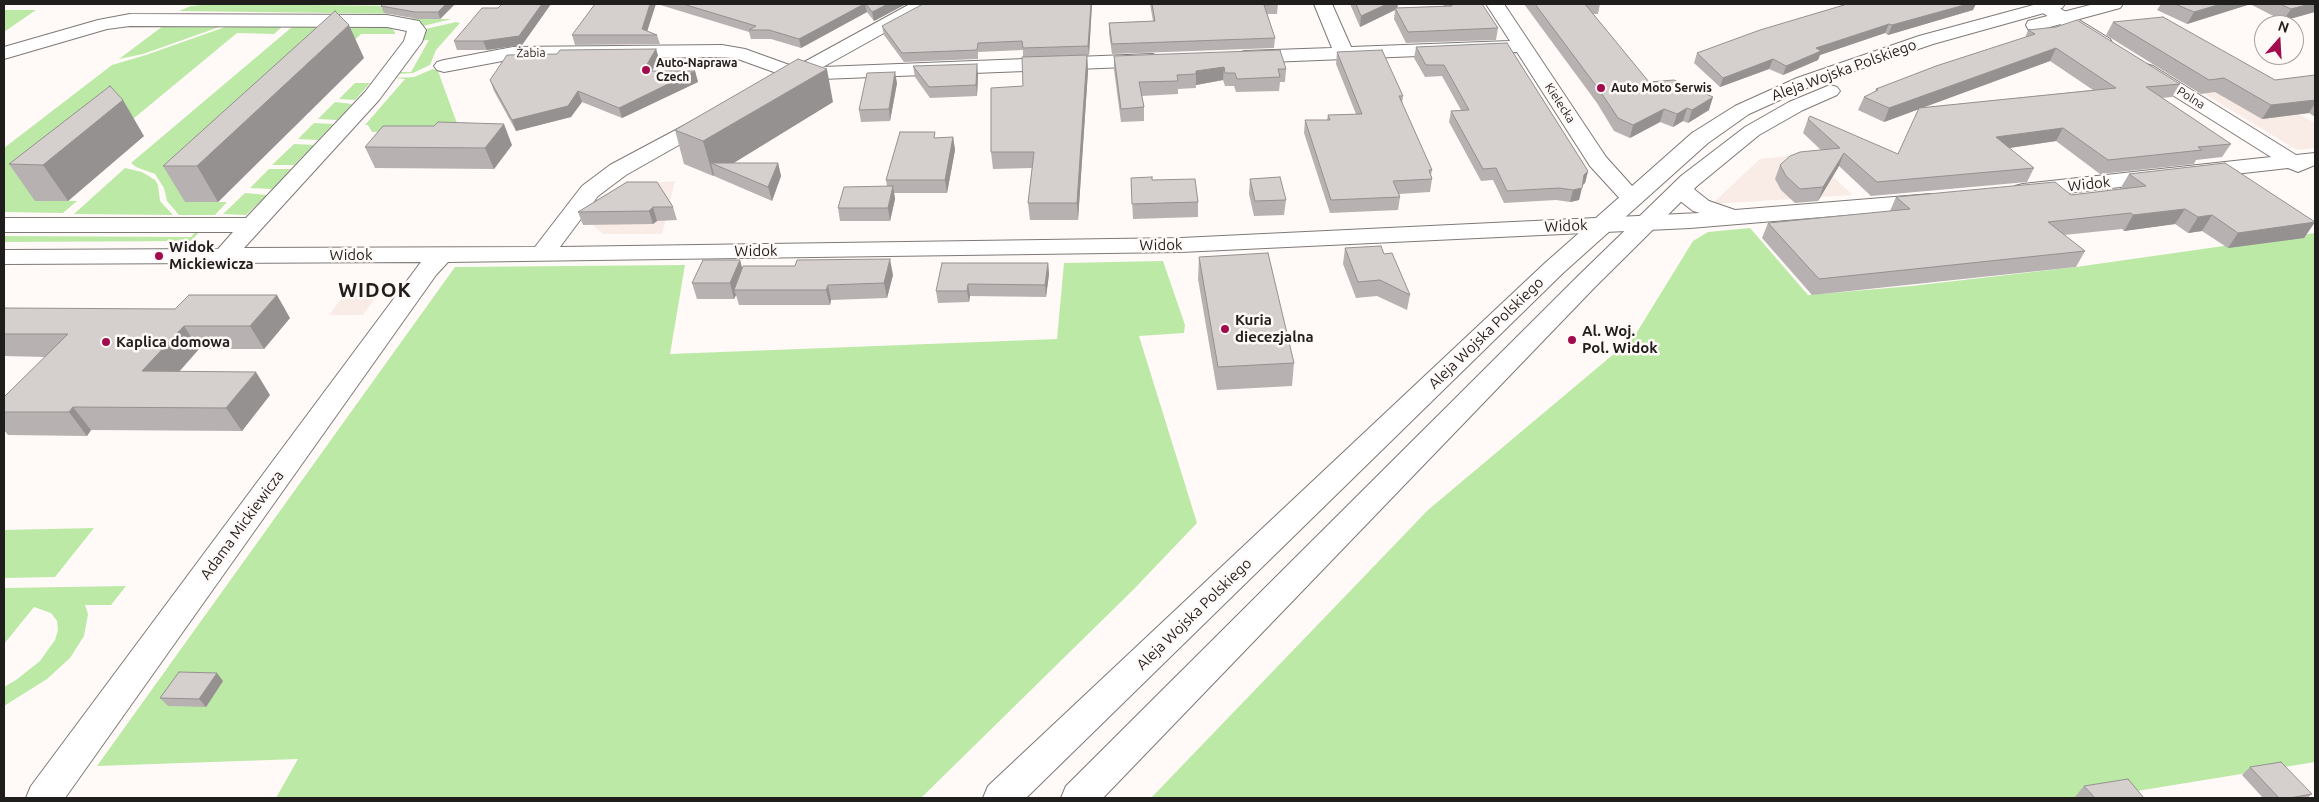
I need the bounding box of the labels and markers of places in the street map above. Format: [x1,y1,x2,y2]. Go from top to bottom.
place label: Auto-Naprawa Czech [656,56,737,84]
marker: Auto-Naprawa Czech [640,64,652,76]
place label: Auto Moto Serwis [1611,81,1712,95]
marker: Auto Moto Serwis [1595,82,1607,94]
place label: Widok Mickiewicza [169,238,254,273]
marker: Widok Mickiewicza [153,250,165,262]
place label: Kuria diecezjalna [1235,311,1314,346]
place label: Al. Woj. Pol. Widok [1582,322,1658,357]
marker: Kuria diecezjalna [1219,323,1231,335]
place label: Kaplica domowa [116,333,230,351]
marker: Al. Woj. Pol. Widok [1566,334,1578,346]
marker: Kaplica domowa [100,336,112,348]

